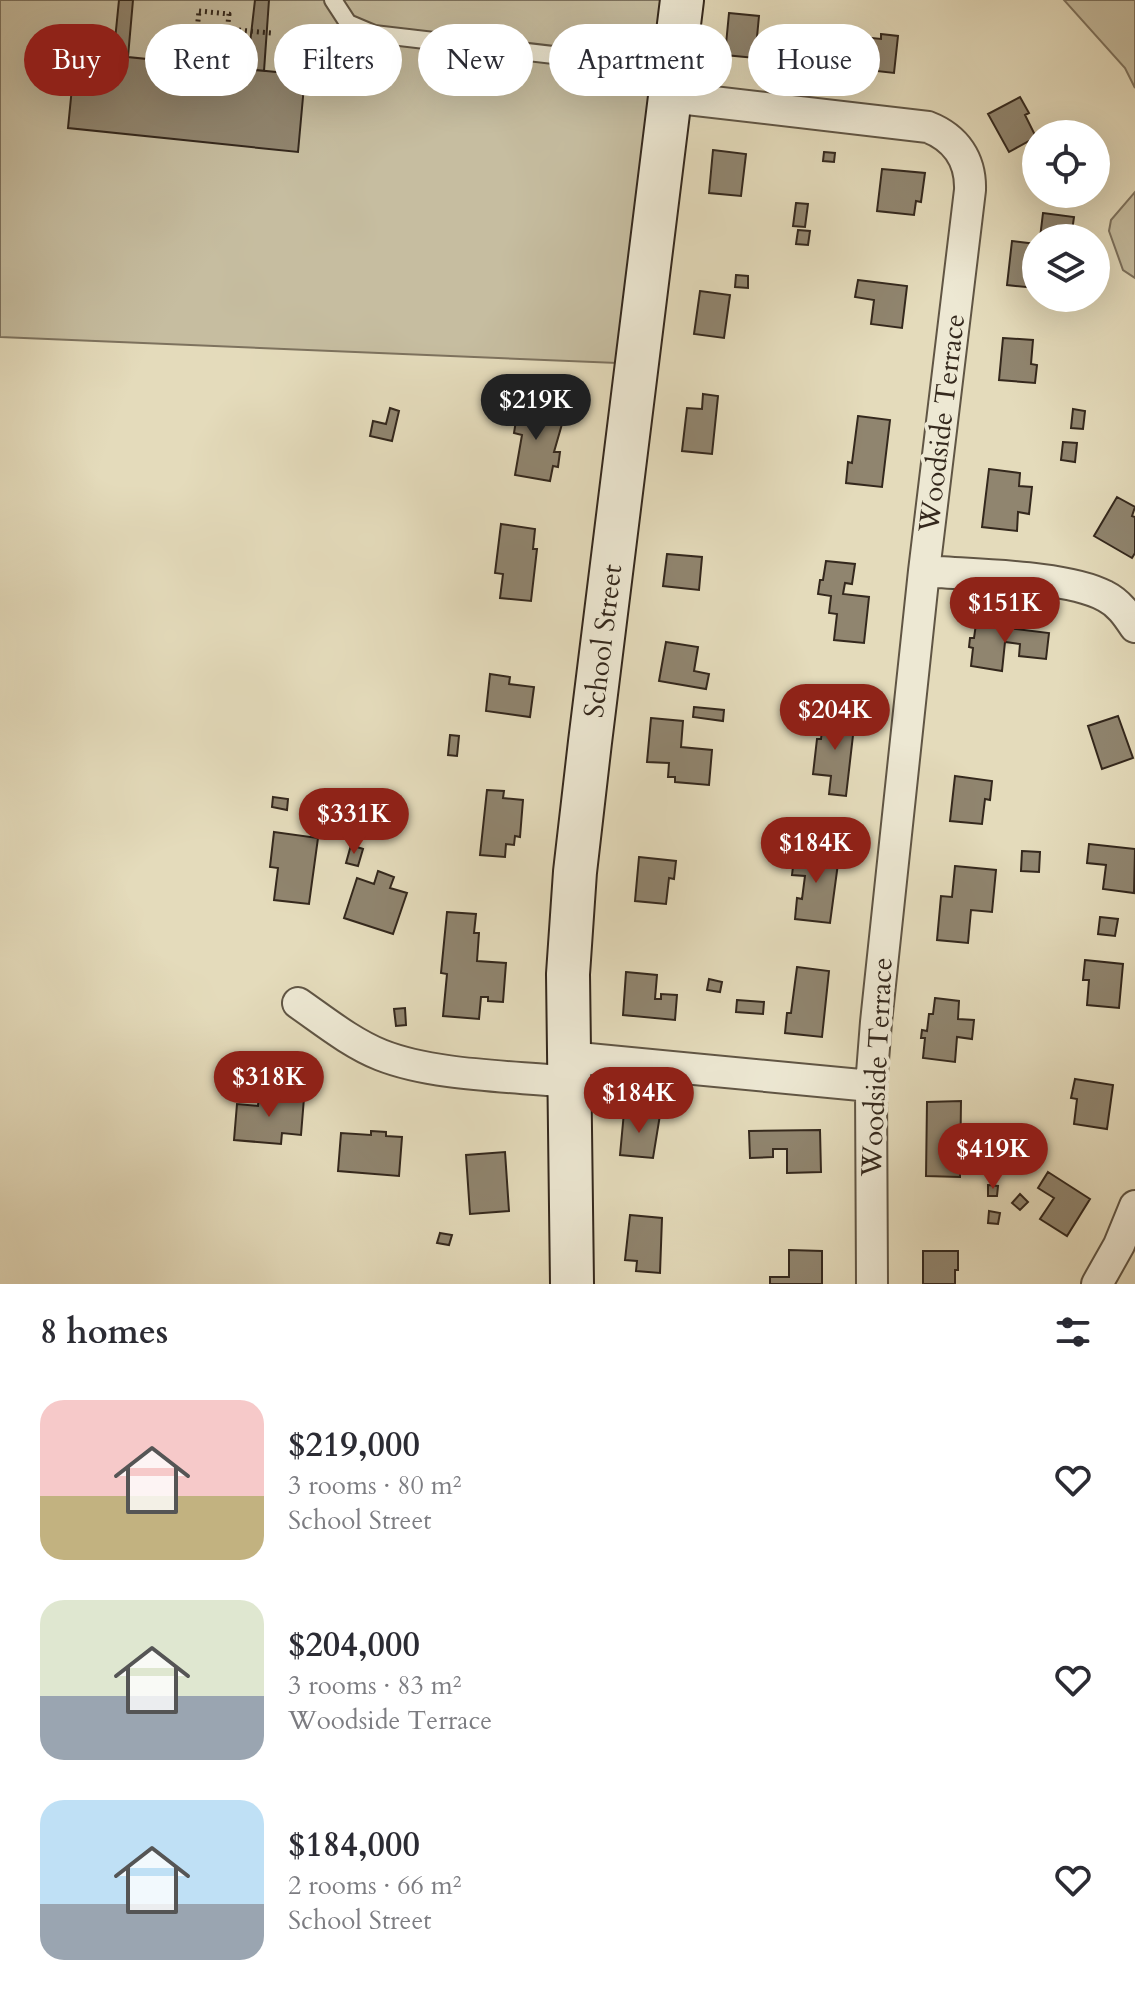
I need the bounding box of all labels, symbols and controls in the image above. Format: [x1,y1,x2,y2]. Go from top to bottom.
chip: Buy [24,24,129,96]
chip: Rent [145,24,258,96]
chip: Filters [274,24,402,96]
chip: New [418,24,533,96]
chip: Apartment [549,24,732,96]
chip: House [748,24,880,96]
map controls [1022,120,1110,312]
button: locate [1022,120,1110,208]
button: layers [1022,224,1110,312]
street label: Woodside Terrace [910,312,974,535]
pin: $219K [480,374,592,442]
text: $219K [499,382,573,417]
street label: School Street [575,562,631,720]
pin: $151K [949,577,1061,645]
text: $151K [968,585,1042,620]
pin: $204K [779,684,891,752]
text: $204K [798,692,872,727]
pin: $331K [298,788,410,856]
text: $331K [317,796,391,831]
pin: $184K [760,817,872,885]
text: $184K [779,825,853,860]
street label: Woodside Terrace [852,956,902,1179]
pin: $318K [213,1051,325,1119]
text: $318K [232,1059,306,1094]
pin: $184K [583,1067,695,1135]
text: $184K [602,1075,676,1110]
pin: $419K [937,1123,1049,1191]
text: $419K [956,1131,1030,1166]
text: 8 homes [40,1309,168,1355]
icon: filters [1051,1310,1095,1354]
text: $219,000 [288,1422,420,1468]
icon: home [104,1432,200,1528]
icon: heart [1051,1458,1095,1502]
text: 3 rooms · 80 m² [288,1468,461,1503]
text: School Street [288,1503,431,1538]
text: $204,000 [288,1622,420,1668]
icon: home [104,1632,200,1728]
icon: heart [1051,1658,1095,1702]
text: 3 rooms · 83 m² [288,1668,461,1703]
text: Woodside Terrace [288,1703,492,1738]
text: $184,000 [288,1822,420,1868]
icon: home [104,1832,200,1928]
icon: heart [1051,1858,1095,1902]
text: 2 rooms · 66 m² [288,1868,461,1903]
text: School Street [288,1903,431,1938]

